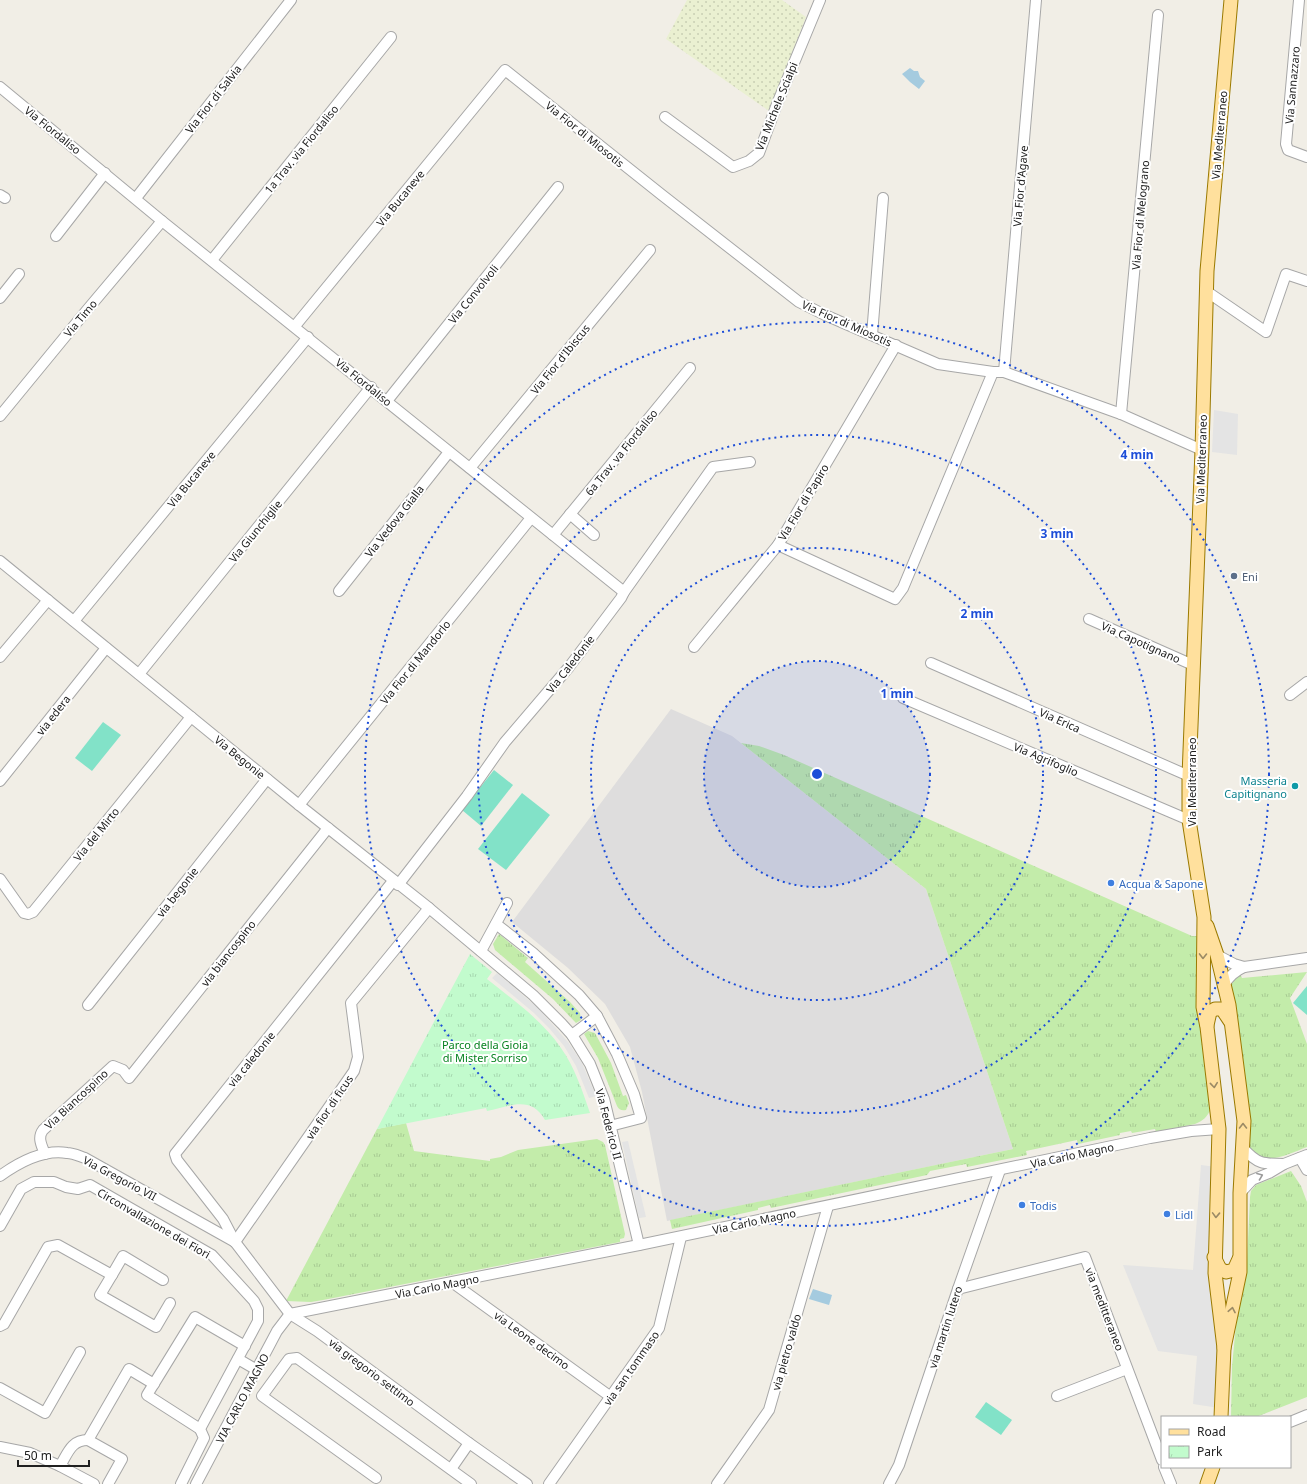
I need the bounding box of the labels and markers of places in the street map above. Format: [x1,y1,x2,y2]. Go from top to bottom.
place label: Eni [1242,569,1258,584]
marker: Eni [1229,571,1239,581]
centre of rings [810,767,824,781]
place label: Masseria Capitignano [1224,773,1287,801]
marker: Masseria Capitignano [1290,781,1300,791]
place label: Acqua & Sapone [1119,876,1203,891]
marker: Acqua & Sapone [1106,878,1116,888]
place label: Todis [1030,1198,1057,1213]
marker: Todis [1017,1200,1027,1210]
place label: Lidl [1175,1207,1193,1222]
marker: Lidl [1162,1209,1172,1219]

